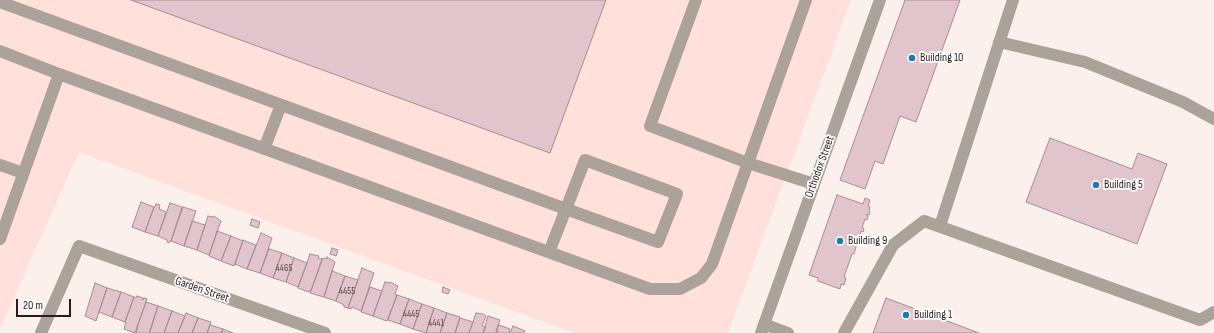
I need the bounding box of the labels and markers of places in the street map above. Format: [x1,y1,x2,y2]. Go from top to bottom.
place label: Building 10 [920,51,963,65]
marker: Building 10 [907,53,917,63]
place label: Building 5 [1104,178,1143,192]
marker: Building 5 [1091,180,1101,190]
place label: Building 9 [848,234,887,248]
marker: Building 9 [835,236,845,246]
place label: Building 1 [914,308,952,322]
marker: Building 1 [901,310,911,320]

